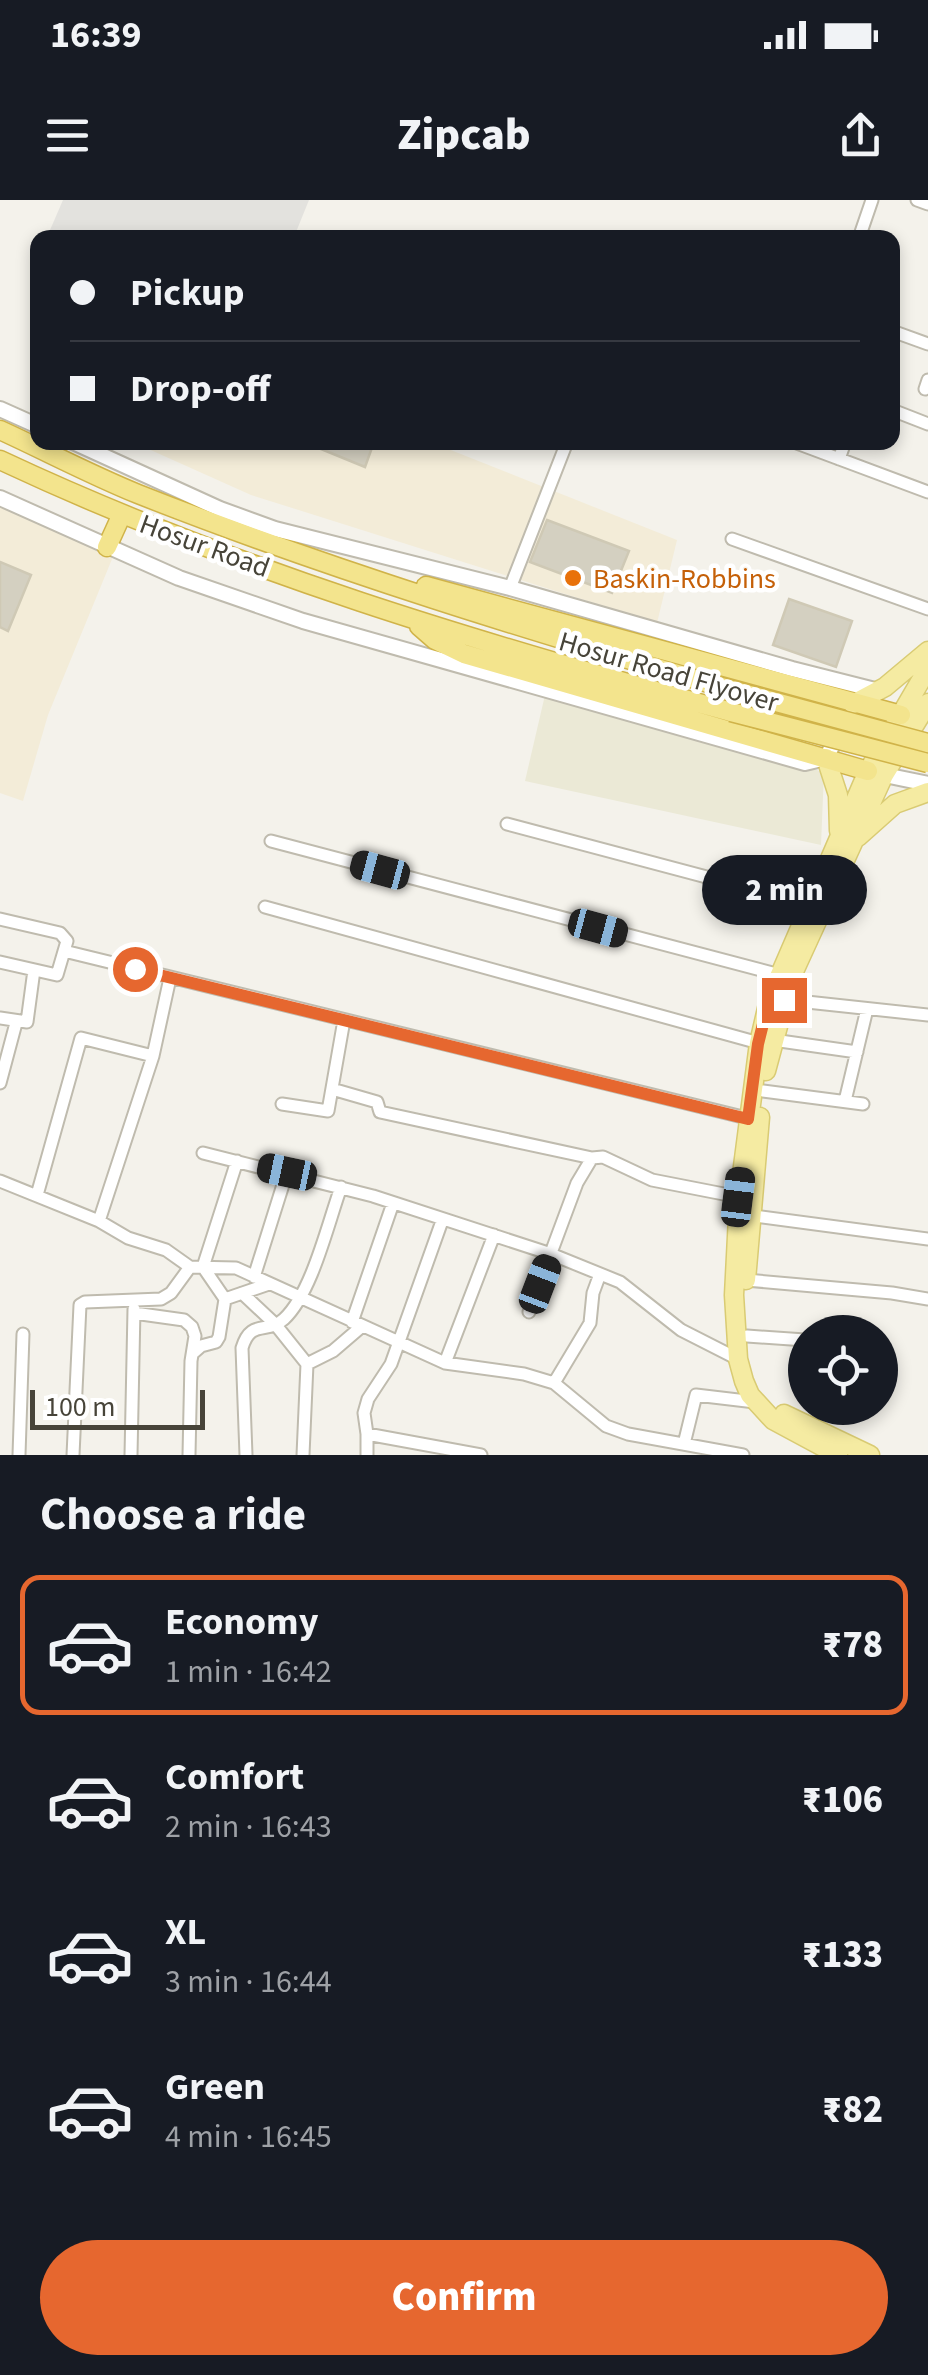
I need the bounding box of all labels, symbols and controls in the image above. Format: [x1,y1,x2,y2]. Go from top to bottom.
text: 16:39 [50,8,142,62]
text: Zipcab [397,103,531,167]
icon: menu [40,108,95,163]
icon: share [833,108,888,163]
text: Pickup [130,266,244,320]
text: Drop-off [130,362,270,416]
street label: Hosur Road [134,504,275,588]
place label: Baskin-Robbins [593,559,776,599]
marker: Baskin-Robbins [562,567,584,589]
street label: Hosur Road Flyover [554,621,784,723]
car [347,848,413,892]
callout: 2 min [702,855,866,925]
text: 2 min [745,867,824,913]
car [565,906,631,950]
route start [113,947,158,992]
route end [762,978,807,1023]
car [255,1151,319,1193]
car [719,1165,757,1229]
car [515,1251,565,1317]
map controls [788,1315,898,1425]
button: locate [788,1315,898,1425]
scale bar [30,1385,205,1430]
text: 100 m [45,1387,116,1427]
text: Choose a ride [40,1483,306,1547]
text: Economy [165,1595,318,1649]
icon: car [45,1600,135,1690]
text: ₹78 [822,1618,883,1672]
text: 1 min · 16:42 [165,1649,332,1695]
text: Comfort [165,1750,304,1804]
icon: car [45,1755,135,1845]
text: ₹106 [802,1773,883,1827]
text: 2 min · 16:43 [165,1804,332,1850]
text: XL [165,1905,206,1959]
icon: car [45,1910,135,2000]
text: ₹133 [802,1928,883,1982]
text: 3 min · 16:44 [165,1959,332,2005]
text: Green [165,2060,265,2114]
icon: car [45,2065,135,2155]
text: ₹82 [822,2083,883,2137]
text: 4 min · 16:45 [165,2114,332,2160]
button: Confirm [40,2240,888,2355]

